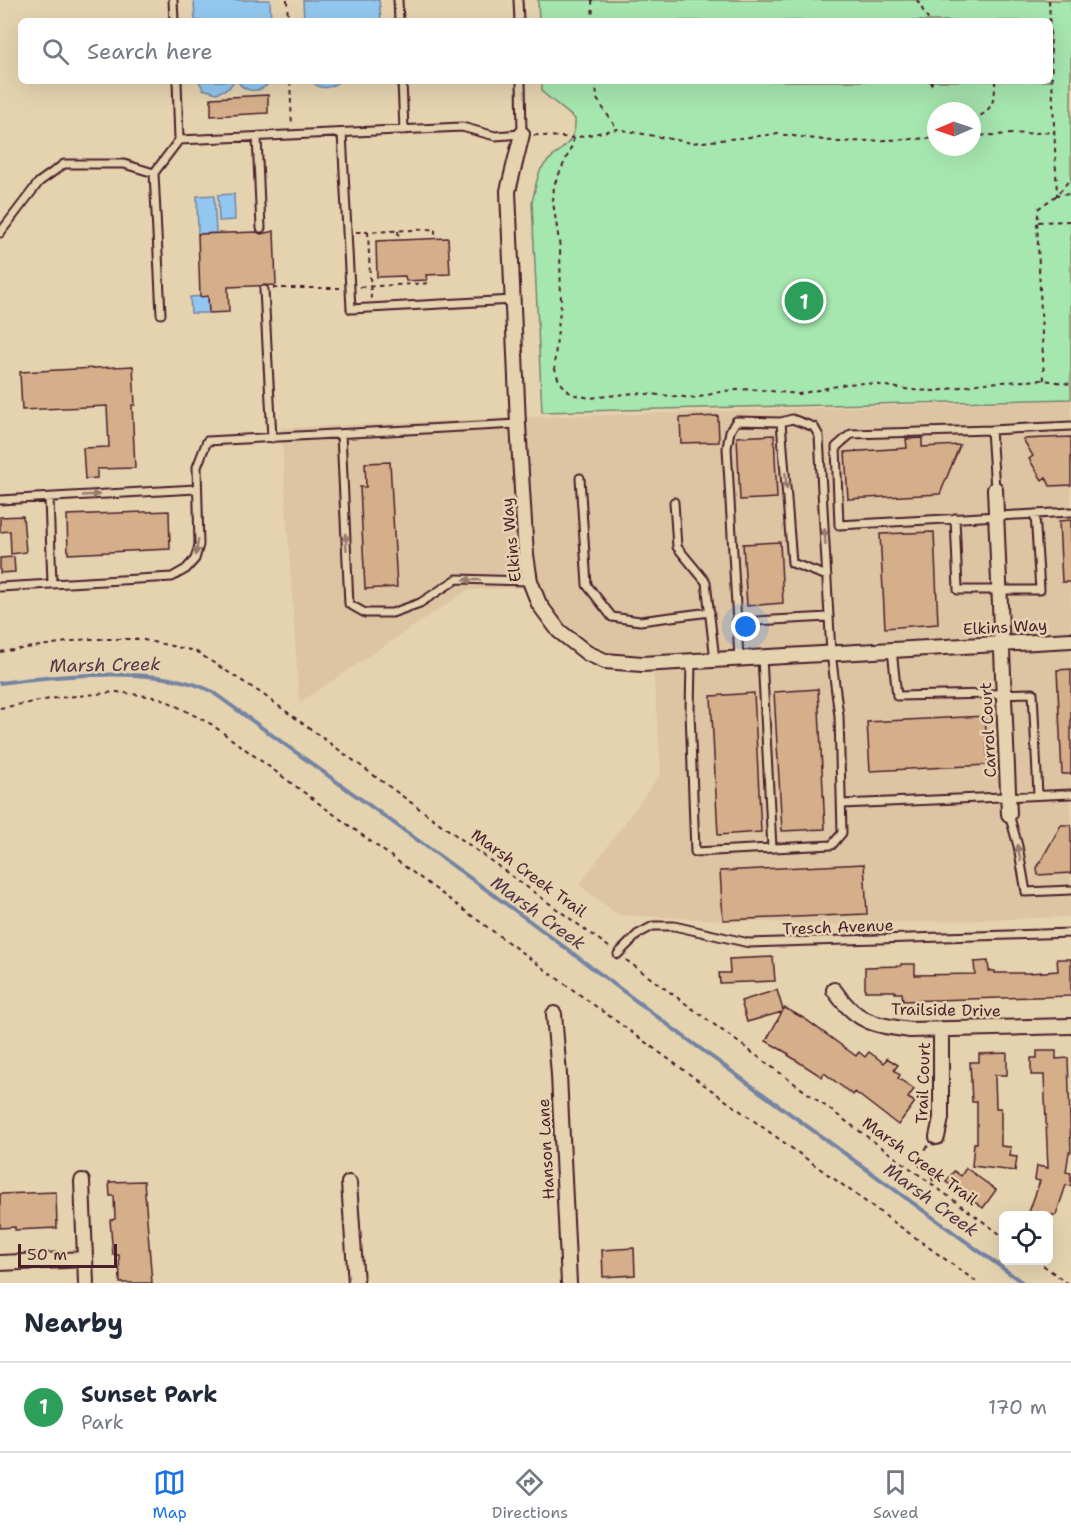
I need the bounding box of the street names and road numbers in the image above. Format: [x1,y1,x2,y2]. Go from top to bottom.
street label: Elkins Way [496,497,526,583]
street label: Elkins Way [962,614,1048,640]
street label: Carrol Court [975,682,1001,778]
street label: Marsh Creek Trail [468,825,590,921]
street label: Tresch Avenue [782,915,894,939]
street label: Trailside Drive [891,999,1001,1021]
street label: Trail Court [911,1042,935,1124]
street label: Hanson Lane [533,1098,559,1200]
street label: Marsh Creek Trail [859,1113,981,1209]

